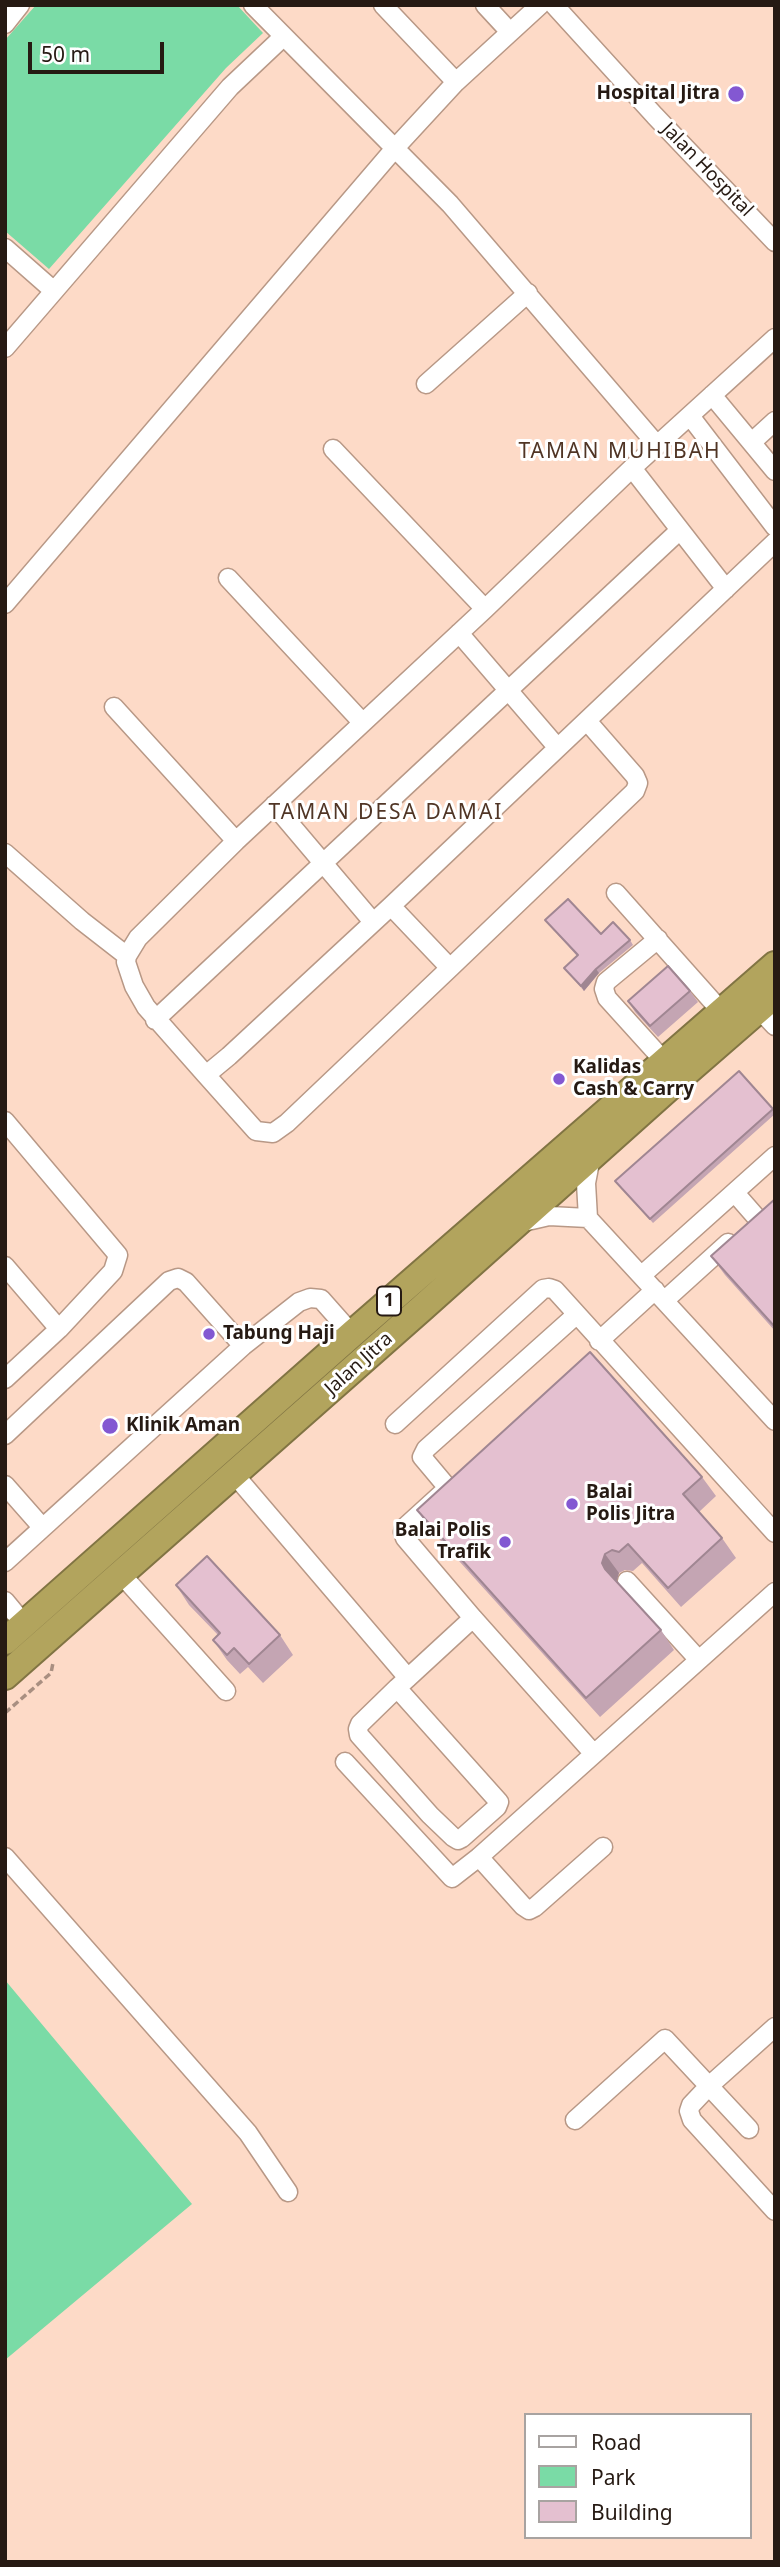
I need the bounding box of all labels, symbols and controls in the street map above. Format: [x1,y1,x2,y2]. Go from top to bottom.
scale bar [32,28,168,72]
text: 50 m [41,40,90,68]
place label: Hospital Jitra [596,83,720,105]
marker: Hospital Jitra [726,84,746,104]
street label: Jalan Hospital [657,118,757,222]
district label: TAMAN MUHIBAH [520,439,720,465]
district label: TAMAN DESA DAMAI [271,800,501,826]
place label: Kalidas Cash & Carry [573,1057,694,1101]
marker: Kalidas Cash & Carry [551,1071,567,1087]
road number: 1 [377,1286,401,1316]
place label: Tabung Haji [223,1323,335,1345]
marker: Tabung Haji [201,1326,217,1342]
street label: Jalan Jitra [320,1328,398,1400]
place label: Klinik Aman [126,1415,240,1437]
marker: Klinik Aman [100,1416,120,1436]
place label: Balai Polis Jitra [586,1482,675,1526]
marker: Balai Polis Jitra [564,1496,580,1512]
place label: Balai Polis Trafik [395,1520,491,1564]
marker: Balai Polis Trafik [497,1534,513,1550]
legend [524,2413,752,2539]
text: Road [591,2428,641,2456]
text: Park [591,2463,635,2491]
text: Building [591,2498,673,2526]

